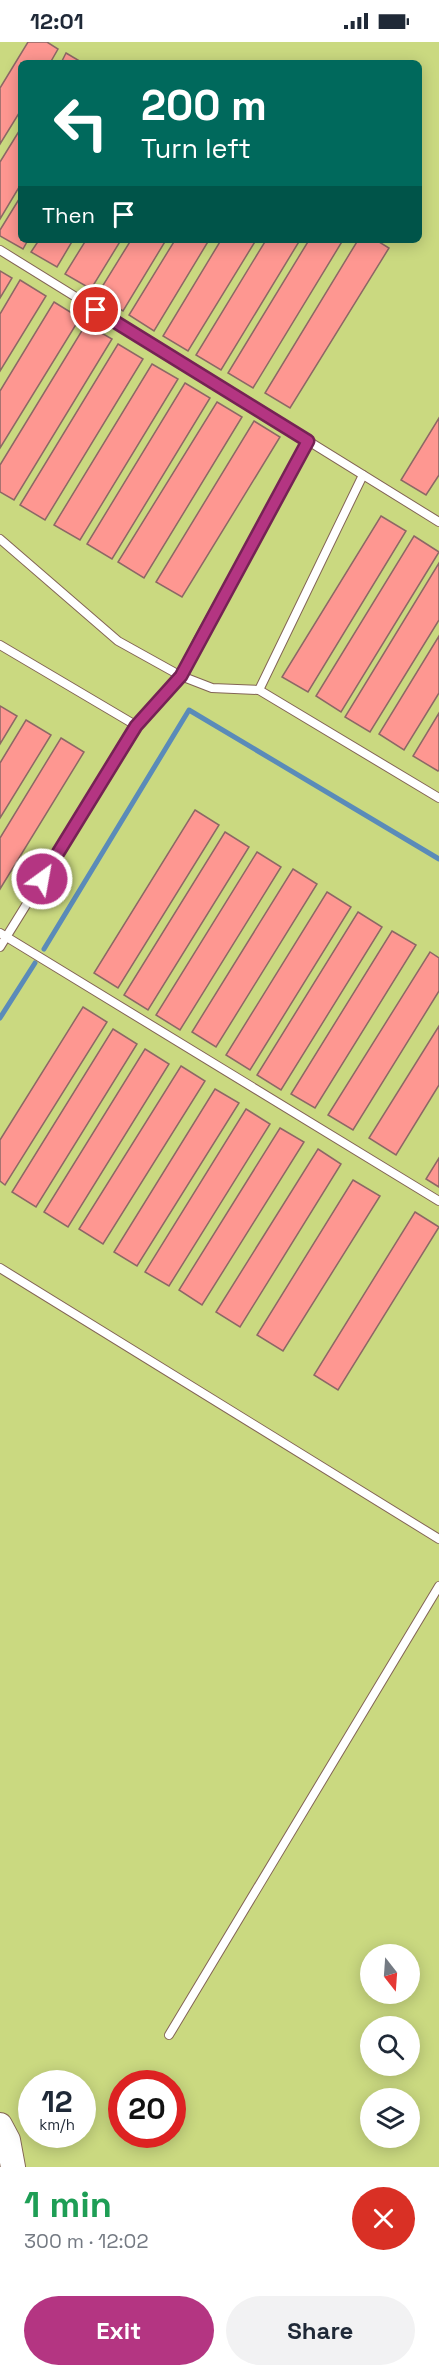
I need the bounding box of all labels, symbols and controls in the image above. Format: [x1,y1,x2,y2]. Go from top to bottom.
text: 12:01 [30,7,84,35]
text: 200 m [141,79,267,132]
icon: left [42,84,120,162]
text: Turn left [141,131,251,166]
icon: arrive [107,198,140,231]
text: Then [42,201,95,229]
pin [70,284,121,335]
icon: arrive [79,293,112,326]
position arrow [10,847,74,911]
north arrow [360,1944,420,2004]
map controls [360,1944,420,2148]
button: search [360,2016,420,2076]
speed limit sign: 20 [108,2070,186,2148]
text: 12 [41,2082,73,2121]
button: layers [360,2088,420,2148]
text: km/h [39,2115,75,2134]
text: 1 min [24,2182,112,2228]
button: close [352,2187,415,2250]
text: 300 m · 12:02 [24,2228,148,2254]
button: Exit [24,2296,214,2365]
button: Share [226,2296,415,2365]

